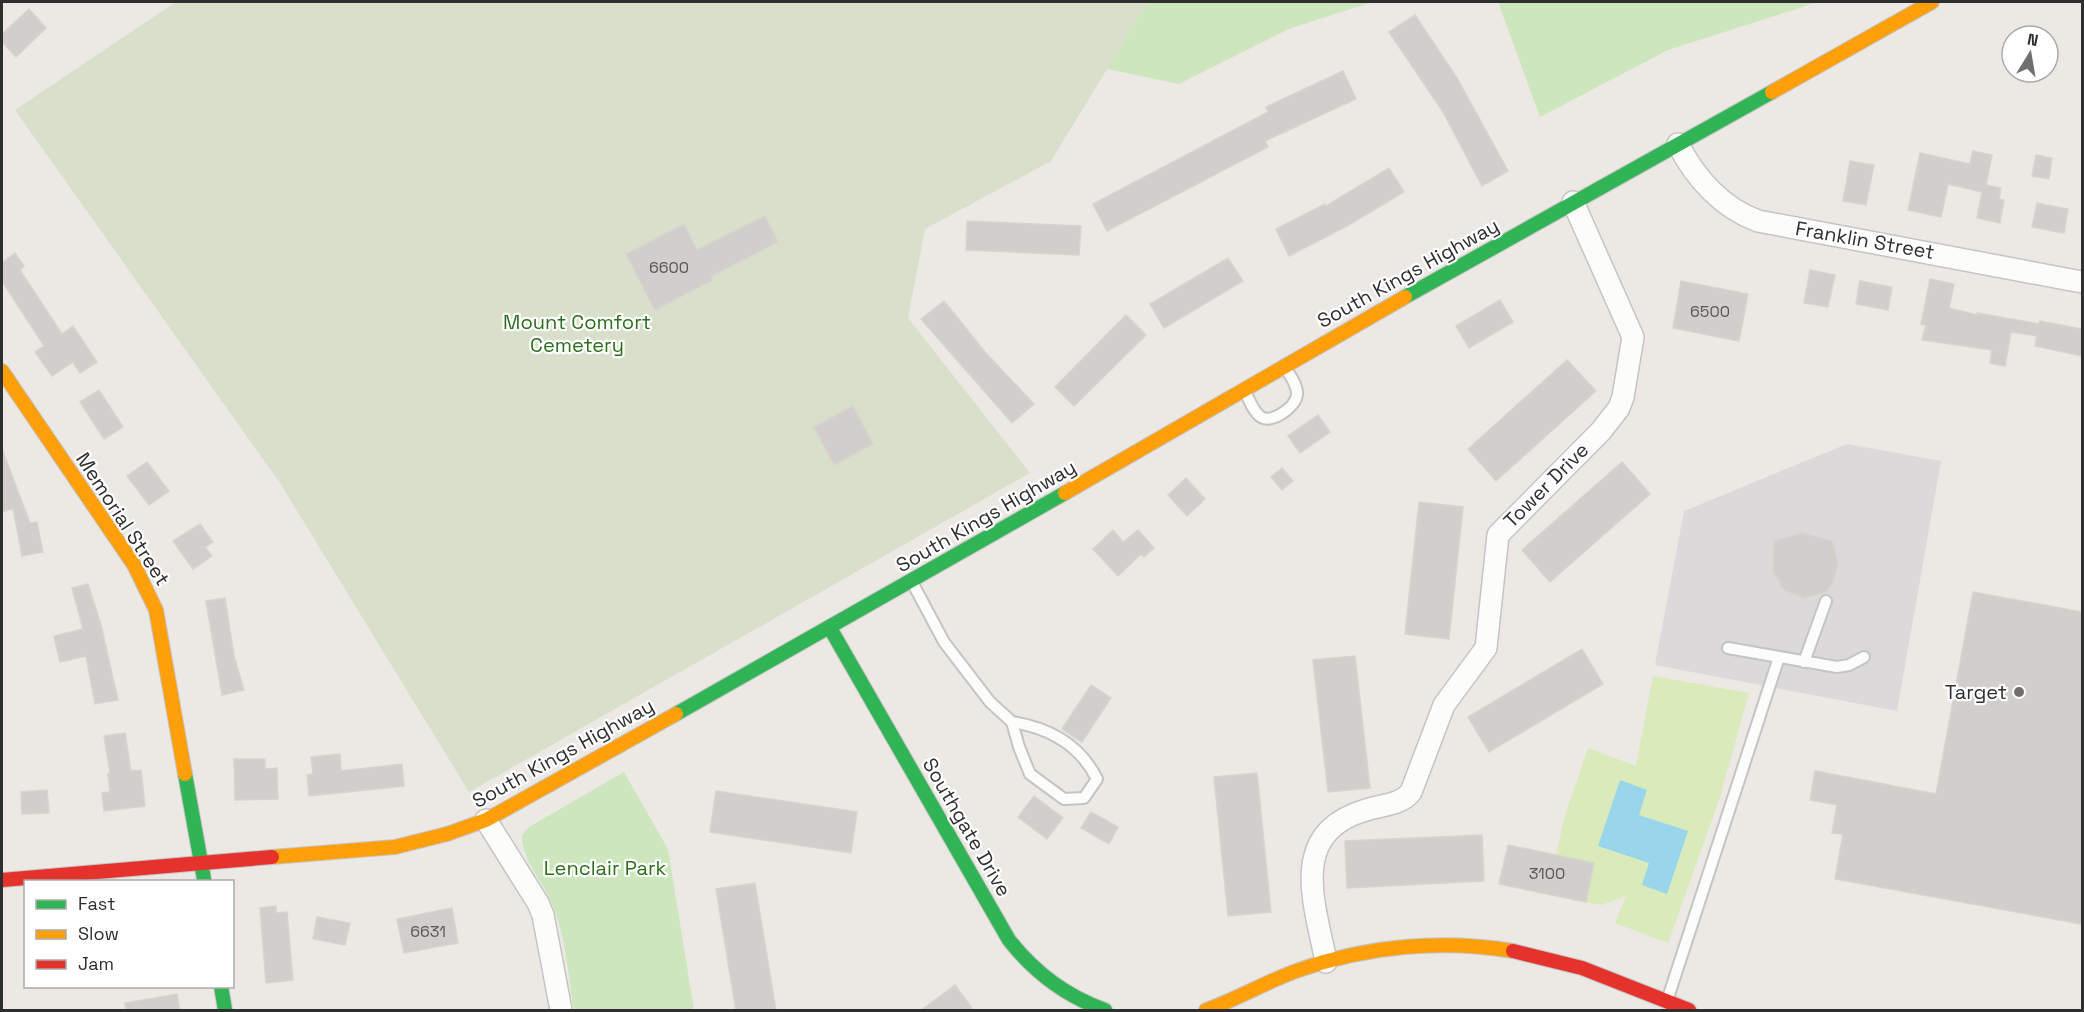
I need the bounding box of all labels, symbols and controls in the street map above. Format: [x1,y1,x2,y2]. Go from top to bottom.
north arrow [2000,24,2060,84]
text: N [2025,28,2040,51]
street label: South Kings Highway [1313,212,1503,334]
street label: Franklin Street [1793,215,1937,265]
house number: 6600 [649,257,689,278]
house number: 6500 [1690,301,1730,322]
park label: Mount Comfort Cemetery [503,309,651,358]
street label: Tower Drive [1498,437,1594,533]
street label: Memorial Street [70,447,176,591]
street label: South Kings Highway [891,454,1081,578]
place label: Target [1945,679,2007,705]
marker: Target [2012,685,2026,699]
street label: South Kings Highway [468,692,658,814]
street label: Southgate Drive [917,753,1017,901]
park label: Lenclair Park [544,855,666,881]
house number: 3100 [1529,863,1565,884]
legend [24,880,234,988]
text: Fast [78,892,115,915]
house number: 6631 [410,921,446,942]
text: Slow [78,922,119,945]
text: Jam [78,952,114,975]

